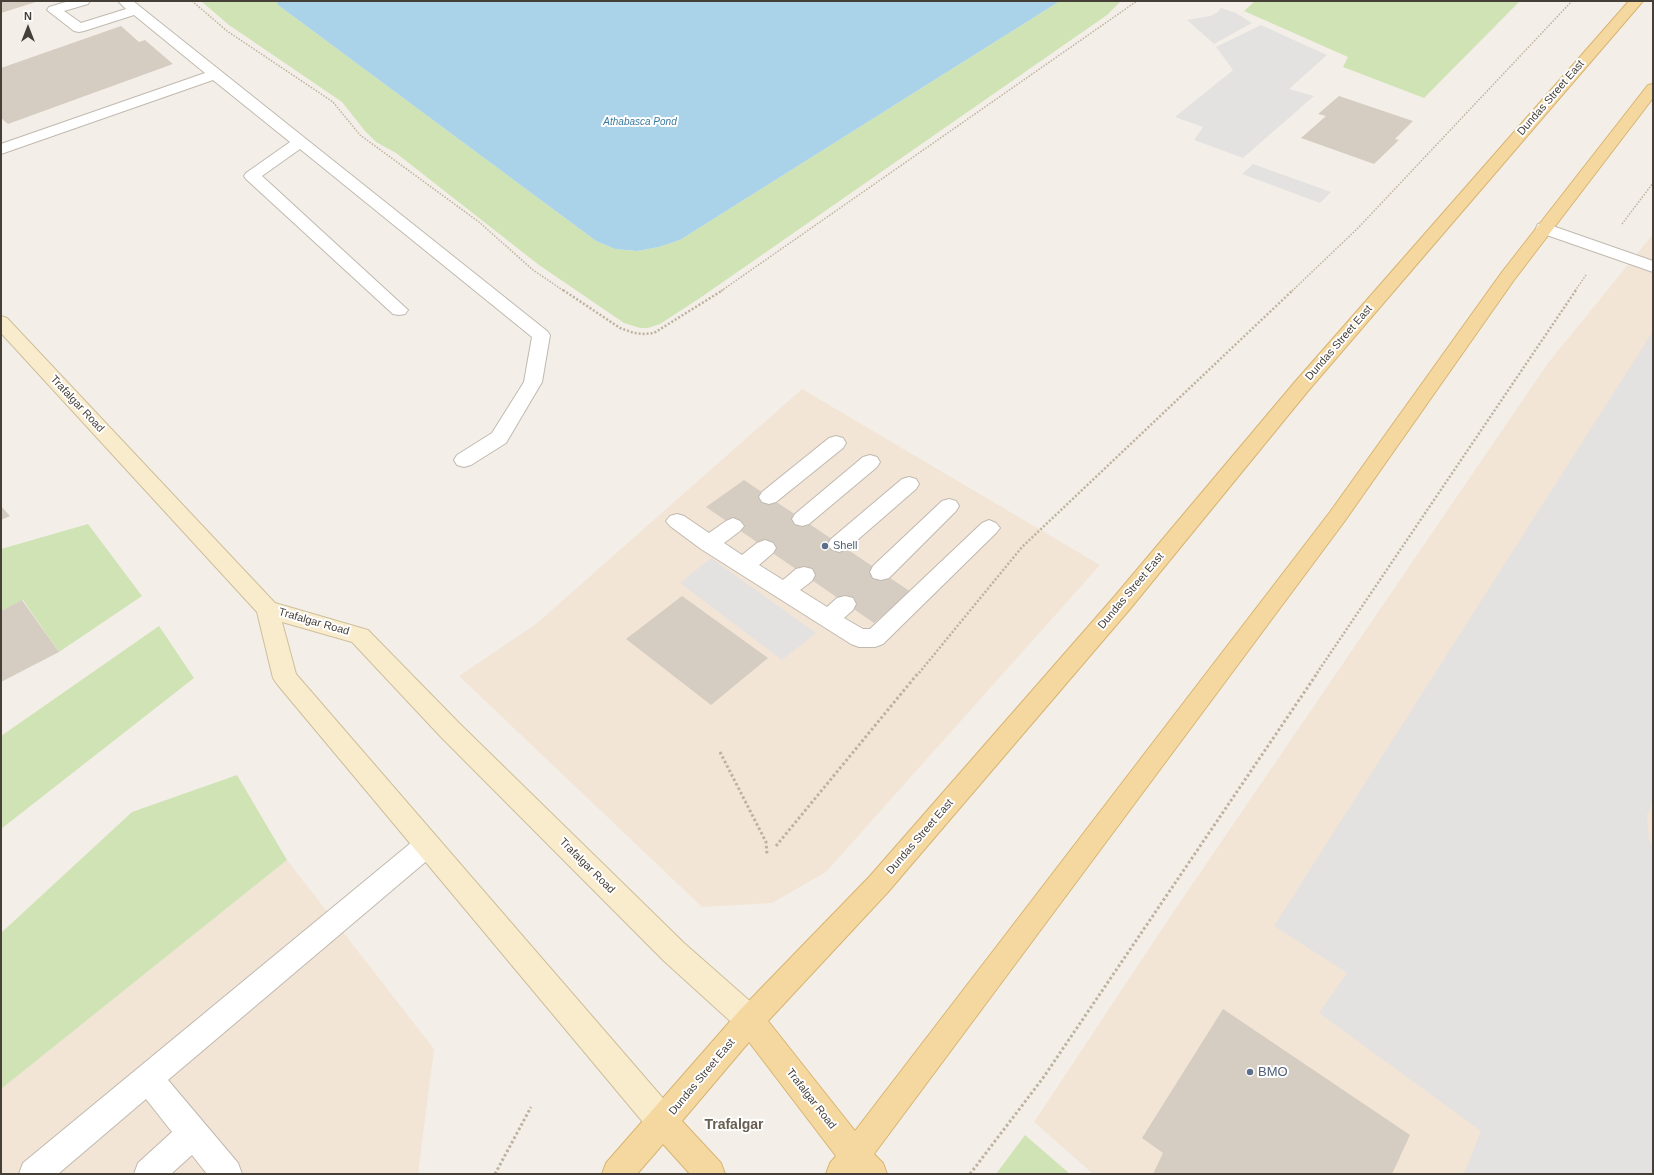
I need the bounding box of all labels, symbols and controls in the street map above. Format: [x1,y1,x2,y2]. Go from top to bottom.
north arrow [8,8,48,48]
text: N [24,10,32,22]
street label: Dundas Street East [1515,58,1587,138]
water label: Athabasca Pond [603,116,677,128]
street label: Dundas Street East [1303,303,1375,383]
street label: Trafalgar Road [47,373,107,435]
place label: Shell [833,539,857,553]
marker: Shell [820,541,830,551]
street label: Dundas Street East [1095,550,1167,632]
street label: Trafalgar Road [277,606,351,638]
street label: Dundas Street East [884,797,956,877]
street label: Trafalgar Road [557,836,617,896]
street label: Dundas Street East [666,1036,738,1118]
place label: BMO [1258,1064,1288,1080]
street label: Trafalgar Road [783,1066,839,1132]
marker: BMO [1245,1067,1255,1077]
district label: Trafalgar [704,1117,764,1133]

